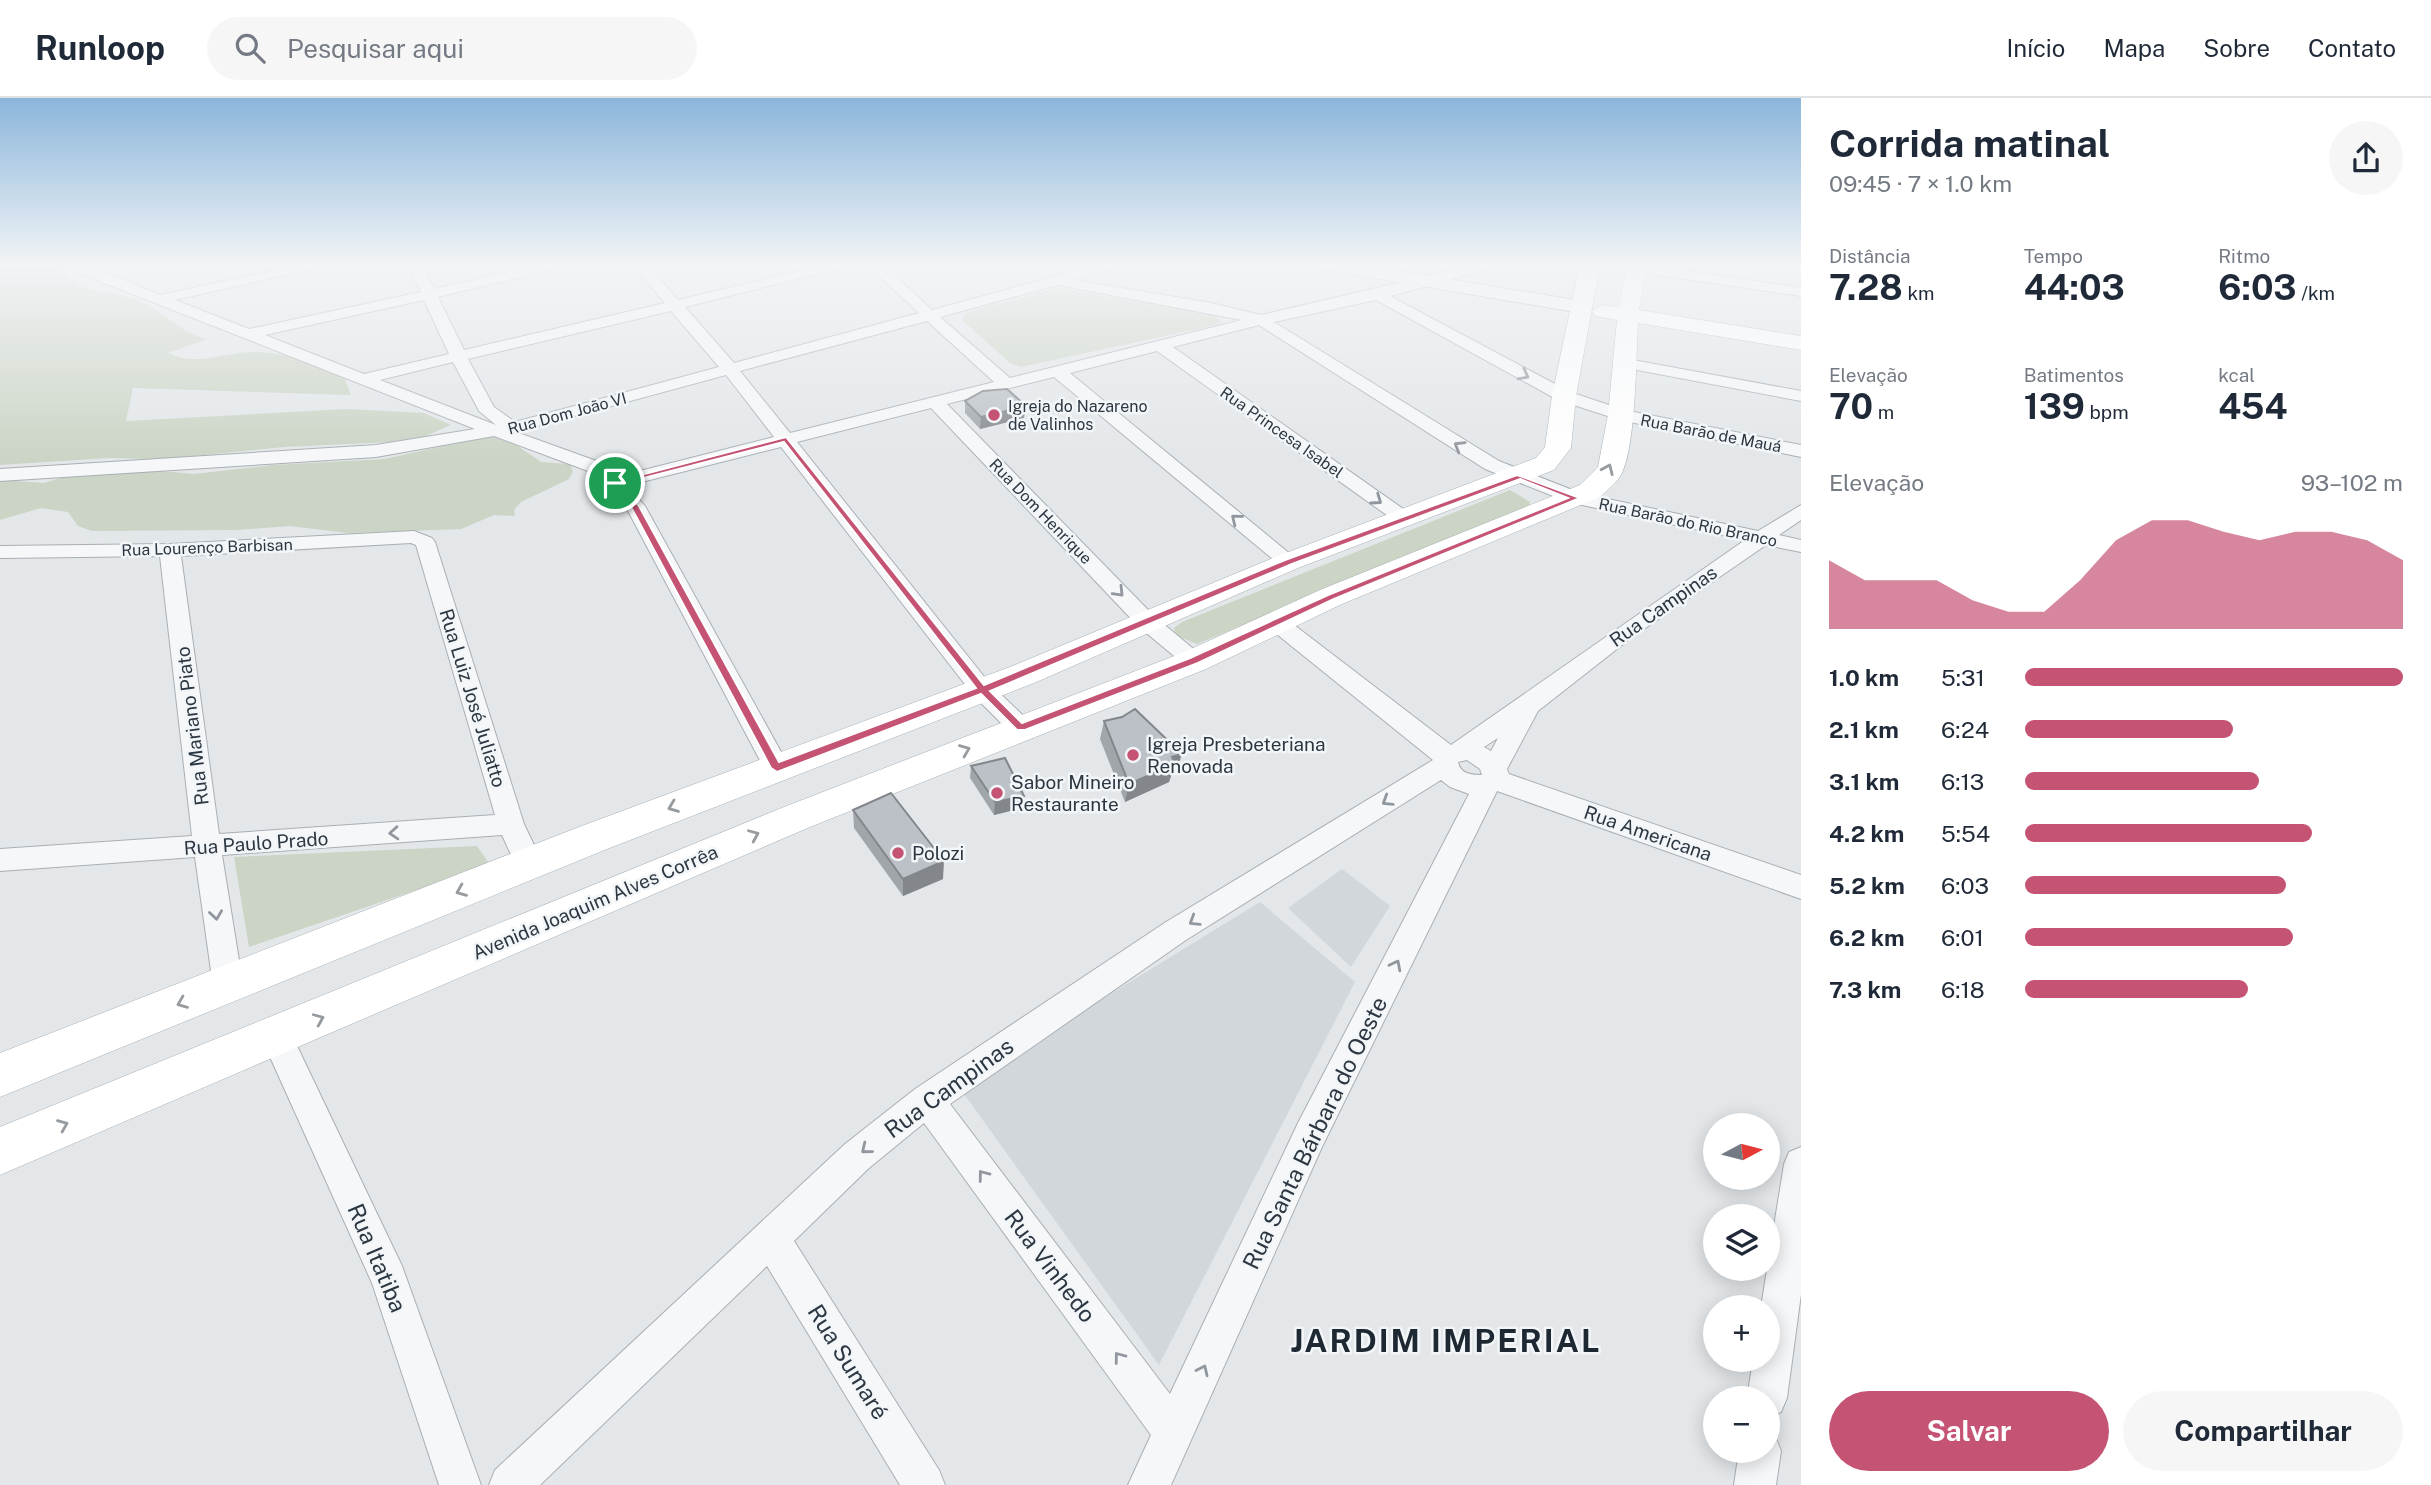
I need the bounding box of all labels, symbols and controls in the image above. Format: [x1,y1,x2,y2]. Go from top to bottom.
search box [207,17,697,80]
text: Runloop [35,29,165,67]
icon: search [231,29,269,67]
text: Pesquisar aqui [287,33,464,64]
text: Início [2007,34,2065,62]
text: Mapa [2103,34,2165,62]
text: Sobre [2203,34,2270,62]
text: Contato [2308,34,2396,62]
text: Corrida matinal [1829,121,2110,166]
button: share [2329,121,2403,195]
text: 09:45 · 7 × 1.0 km [1829,170,2012,197]
text: Distância [1829,245,1911,267]
text: Tempo [2024,245,2083,267]
text: Ritmo [2218,245,2270,267]
text: 7.28 [1829,267,1903,308]
text: 44:03 [2024,267,2125,308]
text: 6:03 [2218,267,2297,308]
text: km [1903,282,1935,304]
text: /km [2297,282,2335,304]
text: Elevação [1829,364,1908,386]
text: Batimentos [2024,364,2124,386]
text: kcal [2218,364,2255,386]
one-way arrow [1516,367,1529,380]
street label: Rua Princesa Isabel [1216,383,1347,482]
text: 70 [1829,386,1873,427]
text: 139 [2024,386,2085,427]
text: 454 [2218,386,2287,427]
street label: Rua Dom João VI [506,388,629,438]
place label: Igreja do Nazareno de Valinhos [1008,397,1148,434]
text: m [1873,401,1894,423]
text: bpm [2085,401,2129,423]
marker: Igreja do Nazareno de Valinhos [986,407,1002,423]
street label: Rua Barão de Mauá [1639,411,1783,456]
one-way arrow [1454,442,1467,455]
pin [585,453,645,513]
street label: Rua Dom Henrique [985,455,1096,568]
icon: arrive [596,464,634,502]
one-way arrow [1600,464,1614,476]
text: Elevação [1829,469,1924,496]
text: 93–102 m [2301,469,2403,496]
one-way arrow [1369,492,1382,504]
street label: Rua Barão do Rio Branco [1597,494,1779,551]
one-way arrow [1231,514,1243,527]
street label: Rua Lourenço Barbisan [121,535,293,560]
street label: Rua Campinas [1605,561,1721,651]
one-way arrow [1110,584,1123,597]
street label: Rua Luiz José Juliatto [435,606,511,790]
street label: Rua Mariano Piato [171,645,213,807]
text: 1.0 km [1829,664,1899,691]
text: 5:31 [1941,664,1985,691]
text: 2.1 km [1829,716,1899,743]
text: 6:24 [1941,716,1989,743]
place label: Igreja Presbeteriana Renovada [1147,733,1326,777]
one-way arrow [958,744,970,758]
marker: Igreja Presbeteriana Renovada [1125,747,1141,763]
text: 3.1 km [1829,768,1899,795]
text: 6:13 [1941,768,1984,795]
place label: Sabor Mineiro Restaurante [1011,771,1135,815]
marker: Sabor Mineiro Restaurante [989,785,1005,801]
one-way arrow [1382,793,1395,806]
one-way arrow [667,799,679,813]
street label: Rua Americana [1581,801,1715,865]
text: 4.2 km [1829,820,1904,847]
text: 5:54 [1941,820,1990,847]
one-way arrow [388,825,399,840]
street label: Rua Paulo Prado [183,827,329,859]
one-way arrow [746,829,759,843]
street label: Avenida Joaquim Alves Corrêa [469,840,721,964]
place label: Polozi [912,842,964,864]
marker: Polozi [890,845,906,861]
text: 5.2 km [1829,872,1905,899]
text: 6:03 [1941,872,1989,899]
one-way arrow [456,883,468,897]
one-way arrow [209,909,224,921]
one-way arrow [1188,912,1201,925]
text: 6.2 km [1829,924,1905,951]
text: 6:01 [1941,924,1984,951]
one-way arrow [1388,960,1402,973]
text: 7.3 km [1829,976,1901,1003]
text: 6:18 [1941,976,1985,1003]
street label: Rua Santa Bárbara do Oeste [1237,992,1392,1273]
one-way arrow [176,995,188,1009]
one-way arrow [311,1013,324,1027]
street label: Rua Campinas [879,1032,1018,1143]
north arrow [1703,1113,1780,1190]
map controls [1703,1113,1780,1463]
one-way arrow [56,1119,68,1133]
one-way arrow [862,1140,874,1153]
one-way arrow [978,1170,991,1183]
street label: Rua Itatiba [342,1199,412,1316]
street label: Rua Vinhedo [999,1204,1102,1327]
button: layers [1703,1204,1780,1281]
button: + [1703,1295,1780,1372]
street label: Rua Sumaré [802,1299,894,1424]
district label: JARDIM IMPERIAL [1291,1322,1601,1359]
one-way arrow [1114,1352,1127,1365]
one-way arrow [1195,1364,1209,1377]
button: − [1703,1386,1780,1463]
button: Salvar [1829,1391,2109,1471]
button: Compartilhar [2123,1391,2403,1471]

